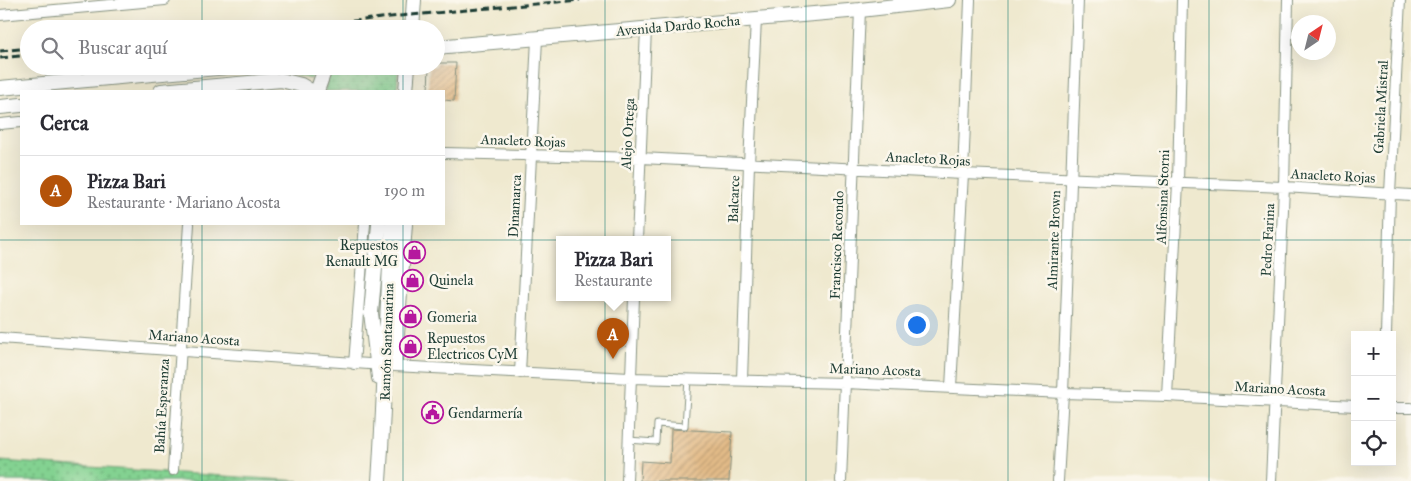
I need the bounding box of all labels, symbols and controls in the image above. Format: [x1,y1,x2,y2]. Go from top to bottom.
street label: Avenida Dardo Rocha [614,12,741,40]
north arrow [1291,15,1336,60]
search box [20,20,445,75]
icon: search [38,34,66,62]
text: Buscar aquí [78,36,167,59]
street label: Gabriela Mistral [1370,60,1392,154]
street label: Alejo Ortega [618,98,638,171]
text: Cerca [40,110,89,136]
street label: Anacleto Rojas [479,131,566,151]
street label: Anacleto Rojas [884,148,971,170]
street label: Alfonsina Storni [1153,149,1173,246]
street label: Anacleto Rojas [1289,165,1376,187]
text: Pizza Bari [87,170,166,193]
street label: Dinamarca [505,174,525,238]
street label: Balcarce [725,175,743,223]
text: A [51,181,61,200]
text: 190 m [384,181,425,200]
street label: Francisco Recondo [827,190,847,300]
street label: Almirante Brown [1044,190,1064,291]
text: Restaurante · Mariano Acosta [87,193,280,212]
street label: Pedro Farina [1258,203,1278,277]
popup [556,236,671,301]
place label: Repuestos Renault MG [325,237,398,270]
shop icon: Repuestos Renault MG [402,241,426,265]
text: Pizza Bari [574,248,653,271]
shop icon: Quinela [401,268,425,292]
text: Restaurante [574,271,652,290]
place label: Quinela [429,272,473,289]
street label: Ramón Santamarina [376,283,398,401]
shop icon: Gomeria [399,305,423,329]
place label: Gomeria [427,309,477,326]
your location [904,312,930,338]
pin: A [597,318,629,359]
street label: Mariano Acosta [148,326,240,350]
place label: Repuestos Electricos CyM [427,330,518,363]
map controls [1351,331,1396,466]
button: + [1351,331,1396,376]
shop icon: Repuestos Electricos CyM [399,334,423,358]
street label: Bahía Esperanza [151,358,173,454]
street label: Mariano Acosta [829,360,921,380]
button: − [1351,376,1396,421]
street label: Mariano Acosta [1234,378,1326,400]
public building icon: Gendarmería [420,401,444,425]
place label: Gendarmería [448,405,522,422]
button: locate [1351,421,1396,466]

